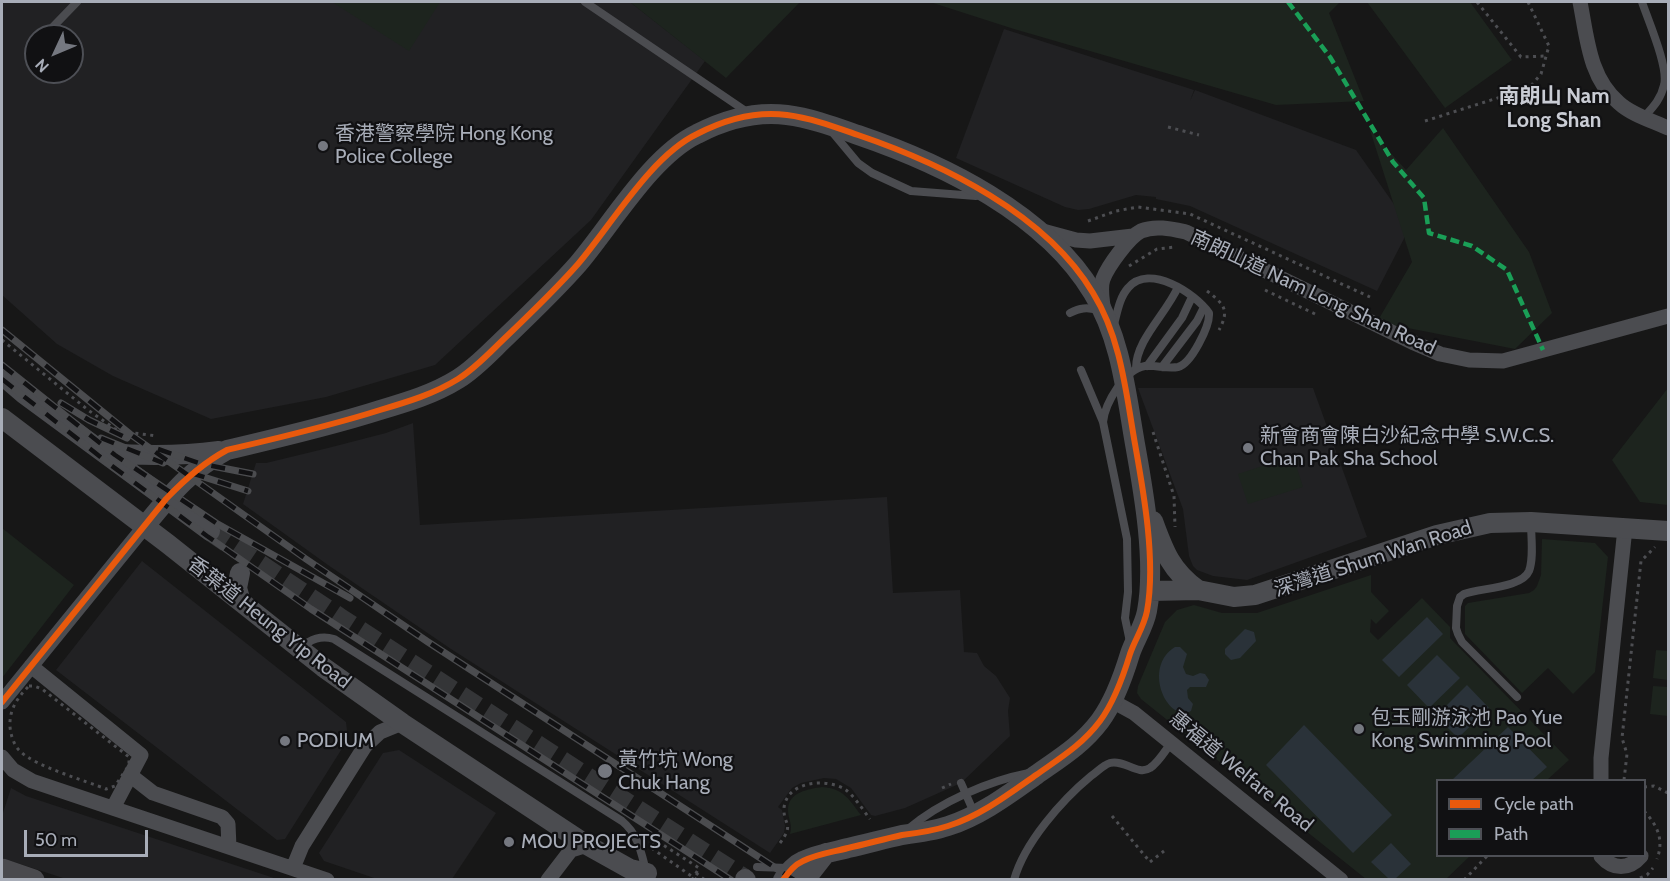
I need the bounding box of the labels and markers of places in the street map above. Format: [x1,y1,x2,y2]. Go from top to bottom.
place label: 香港警察學院 Hong Kong Police College [335,122,553,169]
marker: 香港警察學院 Hong Kong Police College [316,139,330,153]
place label: 新會商會陳白沙紀念中學 S.W.C.S. Chan Pak Sha School [1260,424,1554,471]
marker: 新會商會陳白沙紀念中學 S.W.C.S. Chan Pak Sha School [1241,441,1255,455]
place label: 包玉剛游泳池 Pao Yue Kong Swimming Pool [1371,706,1562,753]
marker: 包玉剛游泳池 Pao Yue Kong Swimming Pool [1352,722,1366,736]
place label: PODIUM [297,729,374,753]
marker: PODIUM [278,734,292,748]
place label: 黃竹坑 Wong Chuk Hang [618,748,733,795]
marker: 黃竹坑 Wong Chuk Hang [596,762,614,780]
place label: MOU PROJECTS [521,830,661,854]
marker: MOU PROJECTS [502,835,516,849]

